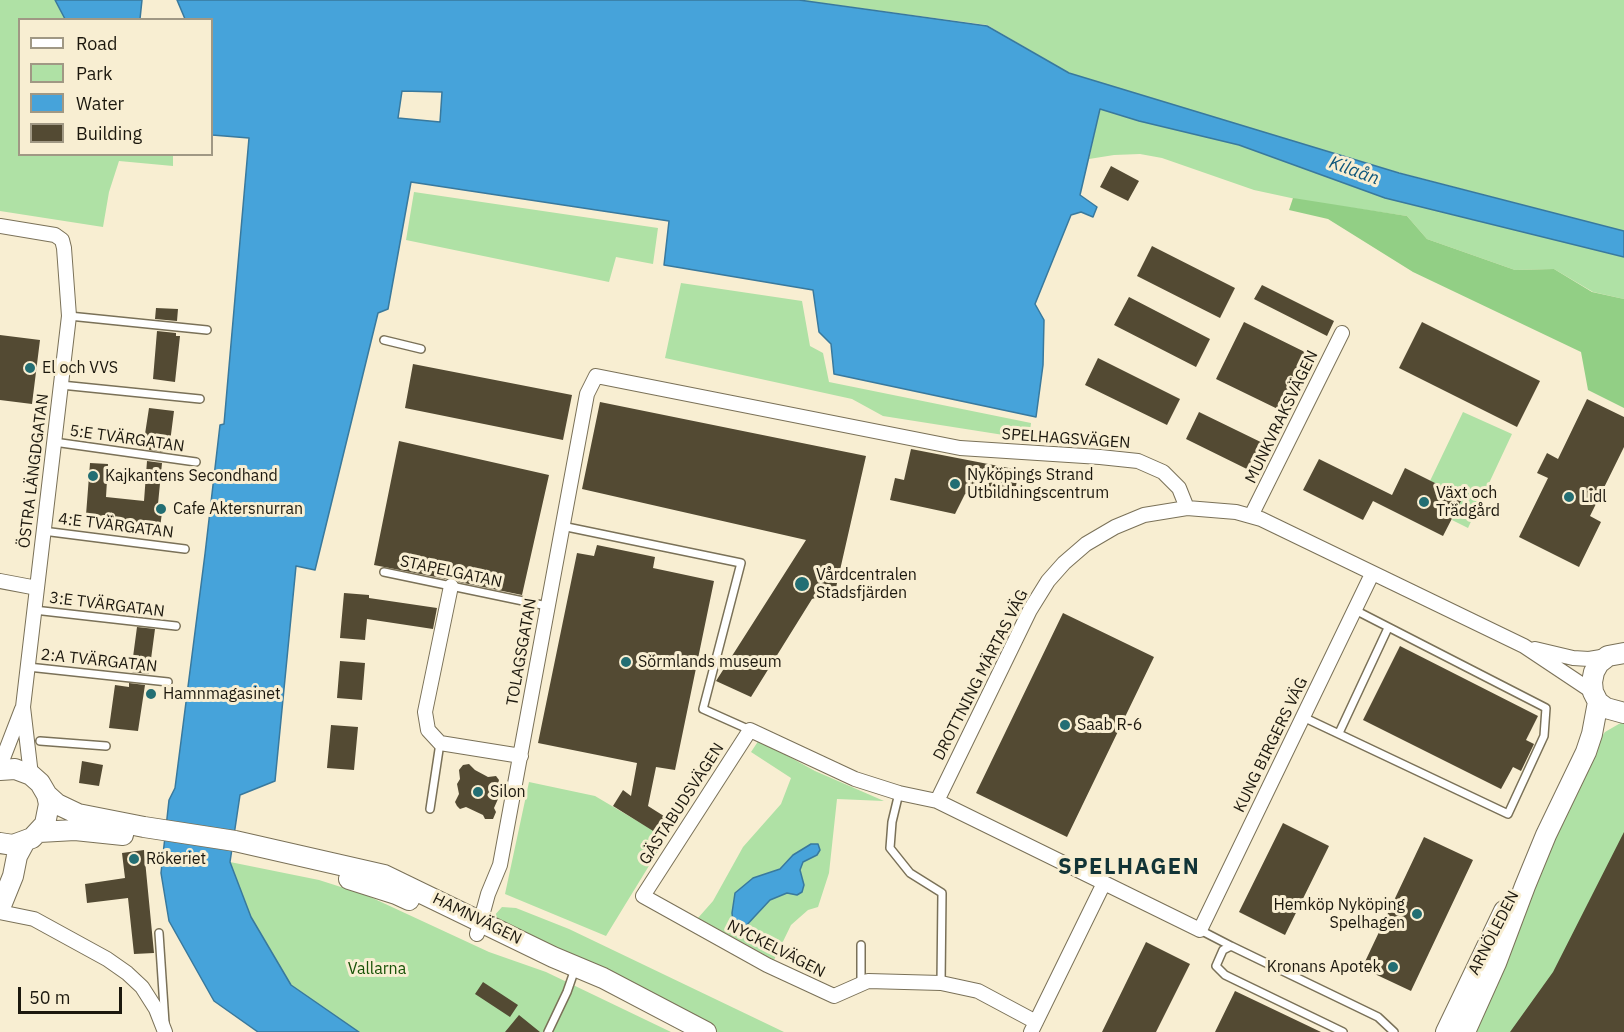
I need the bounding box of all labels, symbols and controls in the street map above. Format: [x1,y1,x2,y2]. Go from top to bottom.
legend [18,18,213,156]
text: Road [76,32,117,55]
text: Park [76,62,112,85]
text: Water [76,92,124,115]
text: Building [76,122,142,145]
water label: Kilaån [1326,152,1382,190]
street label: MUNKVRAKSVÄGEN [1241,347,1323,487]
place label: El och VVS [42,358,118,378]
marker: El och VVS [23,361,37,375]
street label: ÖSTRA LÄNGDGATAN [15,393,53,549]
street label: 5:E TVÄRGATAN [68,421,186,457]
street label: SPELHAGSVÄGEN [1001,425,1131,453]
place label: Nyköpings Strand Utbildningscentrum [967,465,1109,503]
place label: Kajkantens Secondhand [105,466,278,486]
marker: Kajkantens Secondhand [86,469,100,483]
marker: Nyköpings Strand Utbildningscentrum [948,477,962,491]
place label: Växt och Trädgård [1436,483,1500,521]
place label: Lidl [1581,487,1607,507]
marker: Lidl [1562,490,1576,504]
marker: Växt och Trädgård [1417,495,1431,509]
place label: Cafe Aktersnurran [173,499,303,519]
marker: Cafe Aktersnurran [154,502,168,516]
street label: 4:E TVÄRGATAN [57,509,175,543]
street label: STAPELGATAN [398,552,504,592]
place label: Vårdcentralen Stadsfjärden [816,565,917,603]
marker: Vårdcentralen Stadsfjärden [793,575,811,593]
street label: DROTTNING MÄRTAS VÄG [930,586,1032,764]
street label: 3:E TVÄRGATAN [48,588,166,622]
street label: TOLAGSGATAN [503,597,541,707]
street label: 2:A TVÄRGATAN [40,645,158,677]
place label: Sörmlands museum [638,652,782,672]
marker: Sörmlands museum [619,655,633,669]
street label: KUNG BIRGERS VÄG [1230,674,1312,816]
place label: Hamnmagasinet [163,684,281,704]
marker: Hamnmagasinet [144,687,158,701]
place label: Saab R-6 [1077,715,1142,735]
marker: Saab R-6 [1058,718,1072,732]
street label: GÄSTABUDSVÄGEN [636,740,728,868]
place label: Silon [490,782,526,802]
marker: Silon [471,785,485,799]
place label: Rökeriet [146,849,206,869]
marker: Rökeriet [127,852,141,866]
district label: SPELHAGEN [1058,855,1200,881]
street label: ARNÖLEDEN [1465,888,1523,978]
street label: HAMNVÄGEN [429,889,525,949]
place label: Hemköp Nyköping Spelhagen [1274,895,1405,933]
marker: Hemköp Nyköping Spelhagen [1410,907,1424,921]
street label: NYCKELVÄGEN [724,916,828,982]
place label: Kronans Apotek [1267,957,1381,977]
park label: Vallarna [348,959,406,979]
marker: Kronans Apotek [1386,960,1400,974]
scale bar [21,975,124,1013]
text: 50 m [29,986,71,1009]

